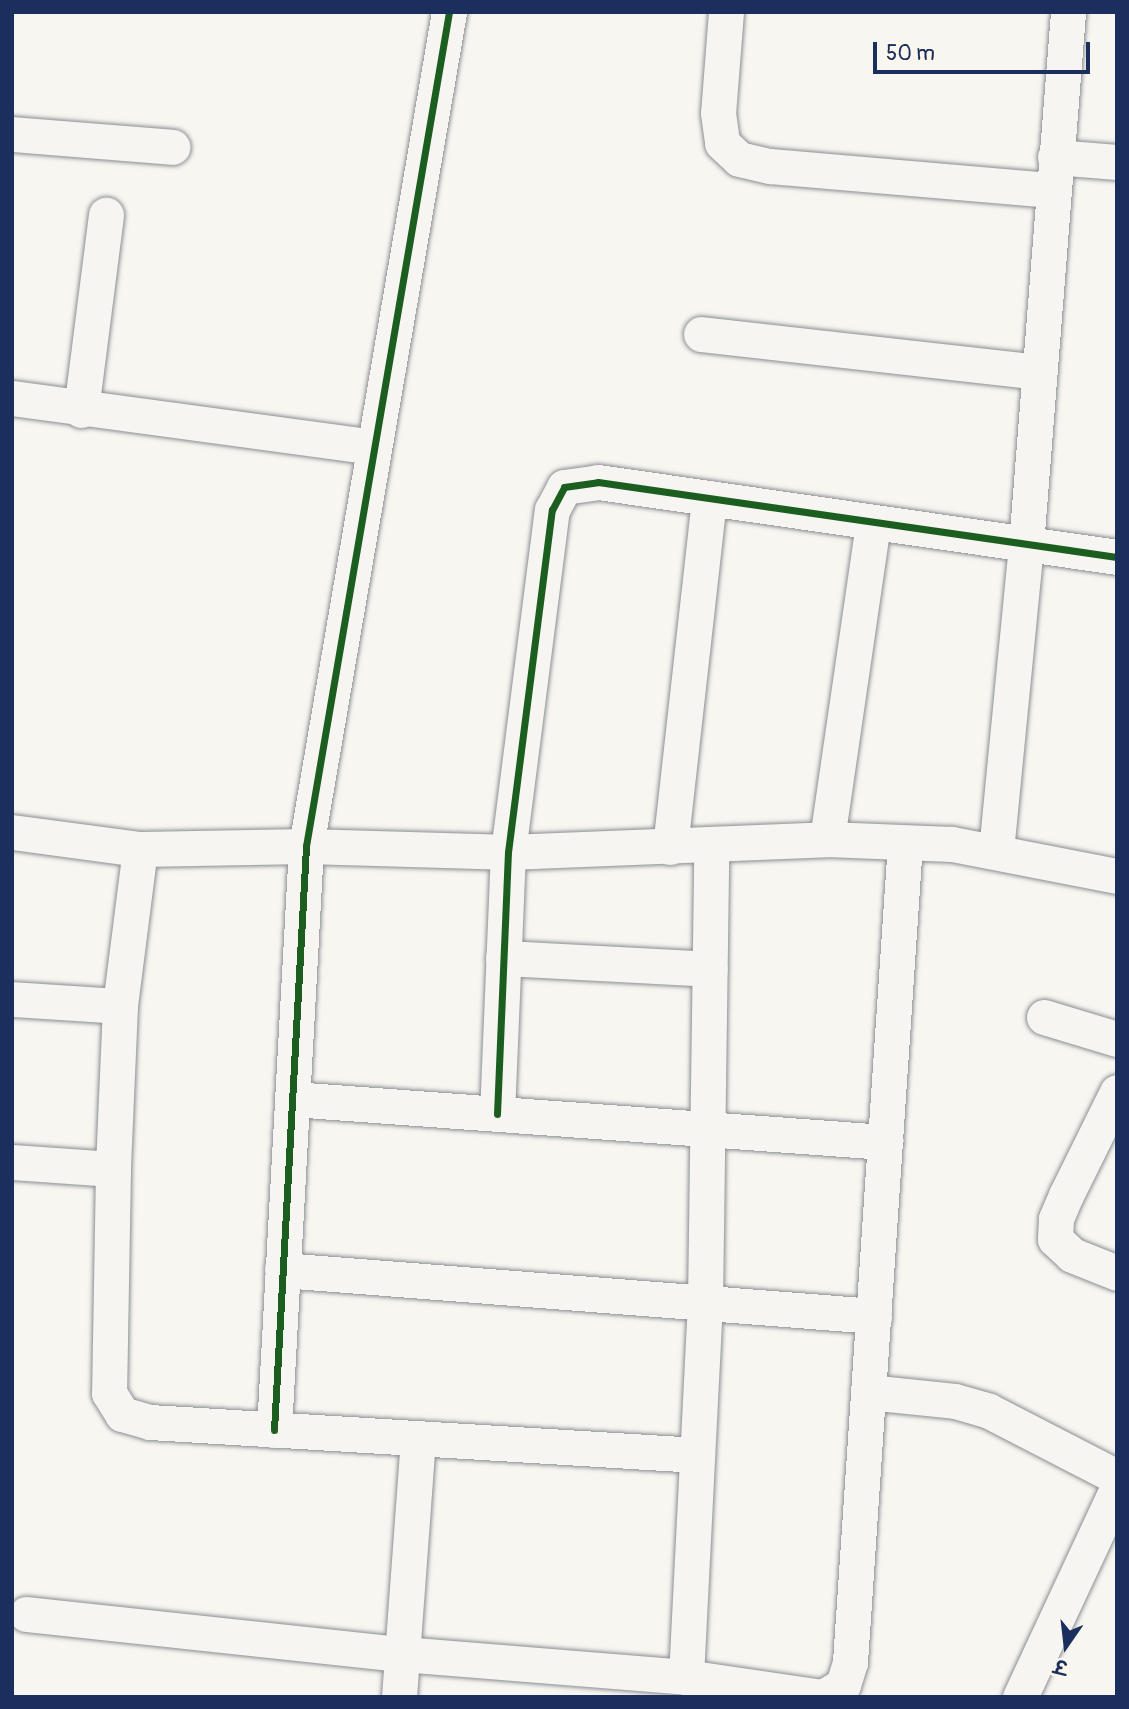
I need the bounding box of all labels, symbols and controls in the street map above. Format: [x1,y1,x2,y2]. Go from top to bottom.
scale bar [877,28,1094,72]
text: 50 m [886,40,935,67]
north arrow [1031,1611,1101,1681]
text: उ [1052,1653,1070,1680]

